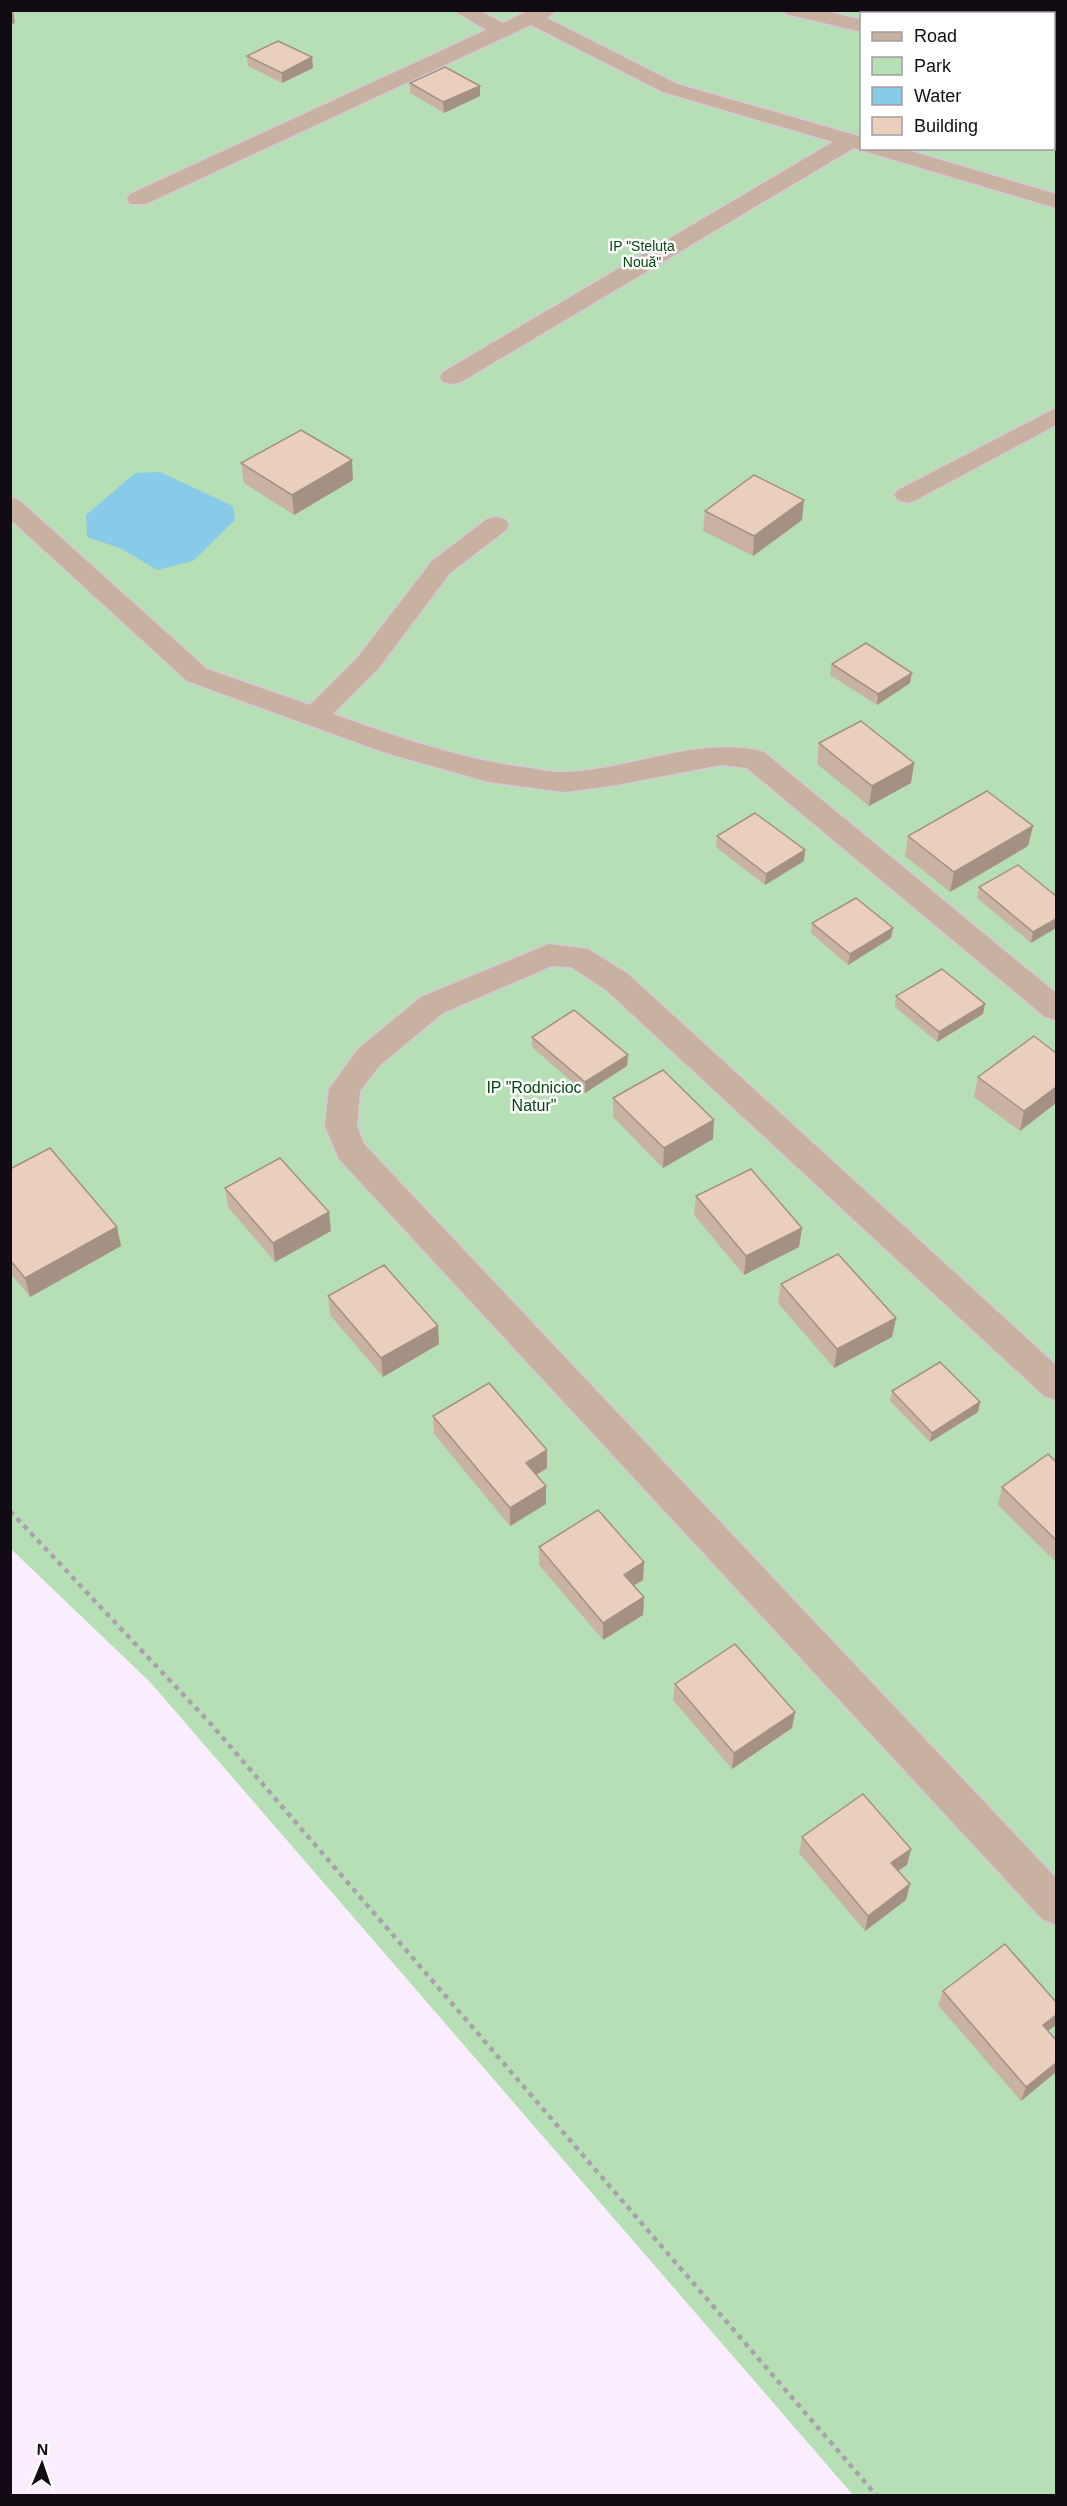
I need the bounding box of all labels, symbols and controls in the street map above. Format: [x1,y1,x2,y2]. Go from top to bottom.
legend [860,12,1055,150]
text: Road [914,26,957,46]
text: Park [914,56,952,76]
text: Water [914,86,961,106]
text: Building [914,116,978,136]
park label: IP "Steluța Nouă" [609,238,675,270]
park label: IP "Rodnicioc Natur" [486,1079,582,1114]
north arrow [12,2434,72,2494]
text: N [36,2441,49,2458]

